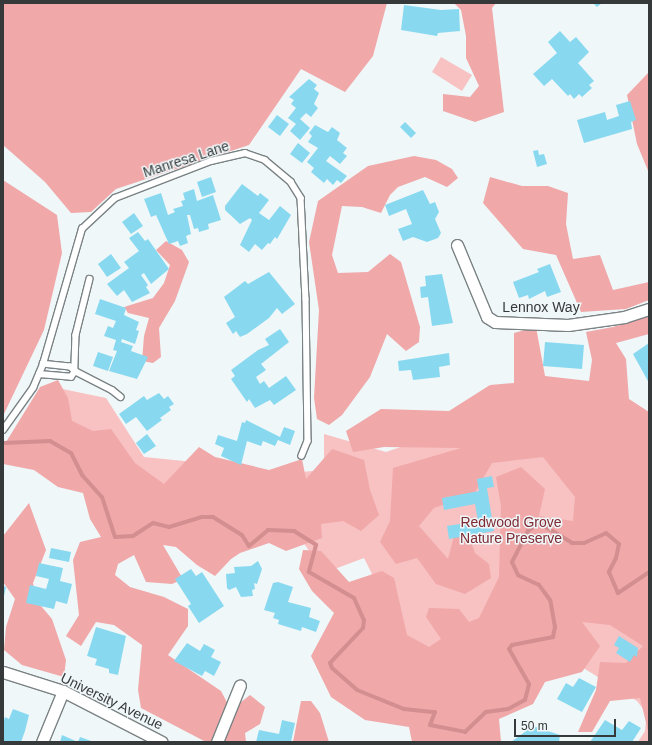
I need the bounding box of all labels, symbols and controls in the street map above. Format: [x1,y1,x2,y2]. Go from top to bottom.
street label: Manresa Lane [141,137,231,181]
street label: Lennox Way [502,299,580,315]
park label: Redwood Grove Nature Preserve [460,514,562,546]
street label: University Avenue [58,669,166,733]
scale bar [516,711,618,737]
text: 50 m [521,719,548,733]

